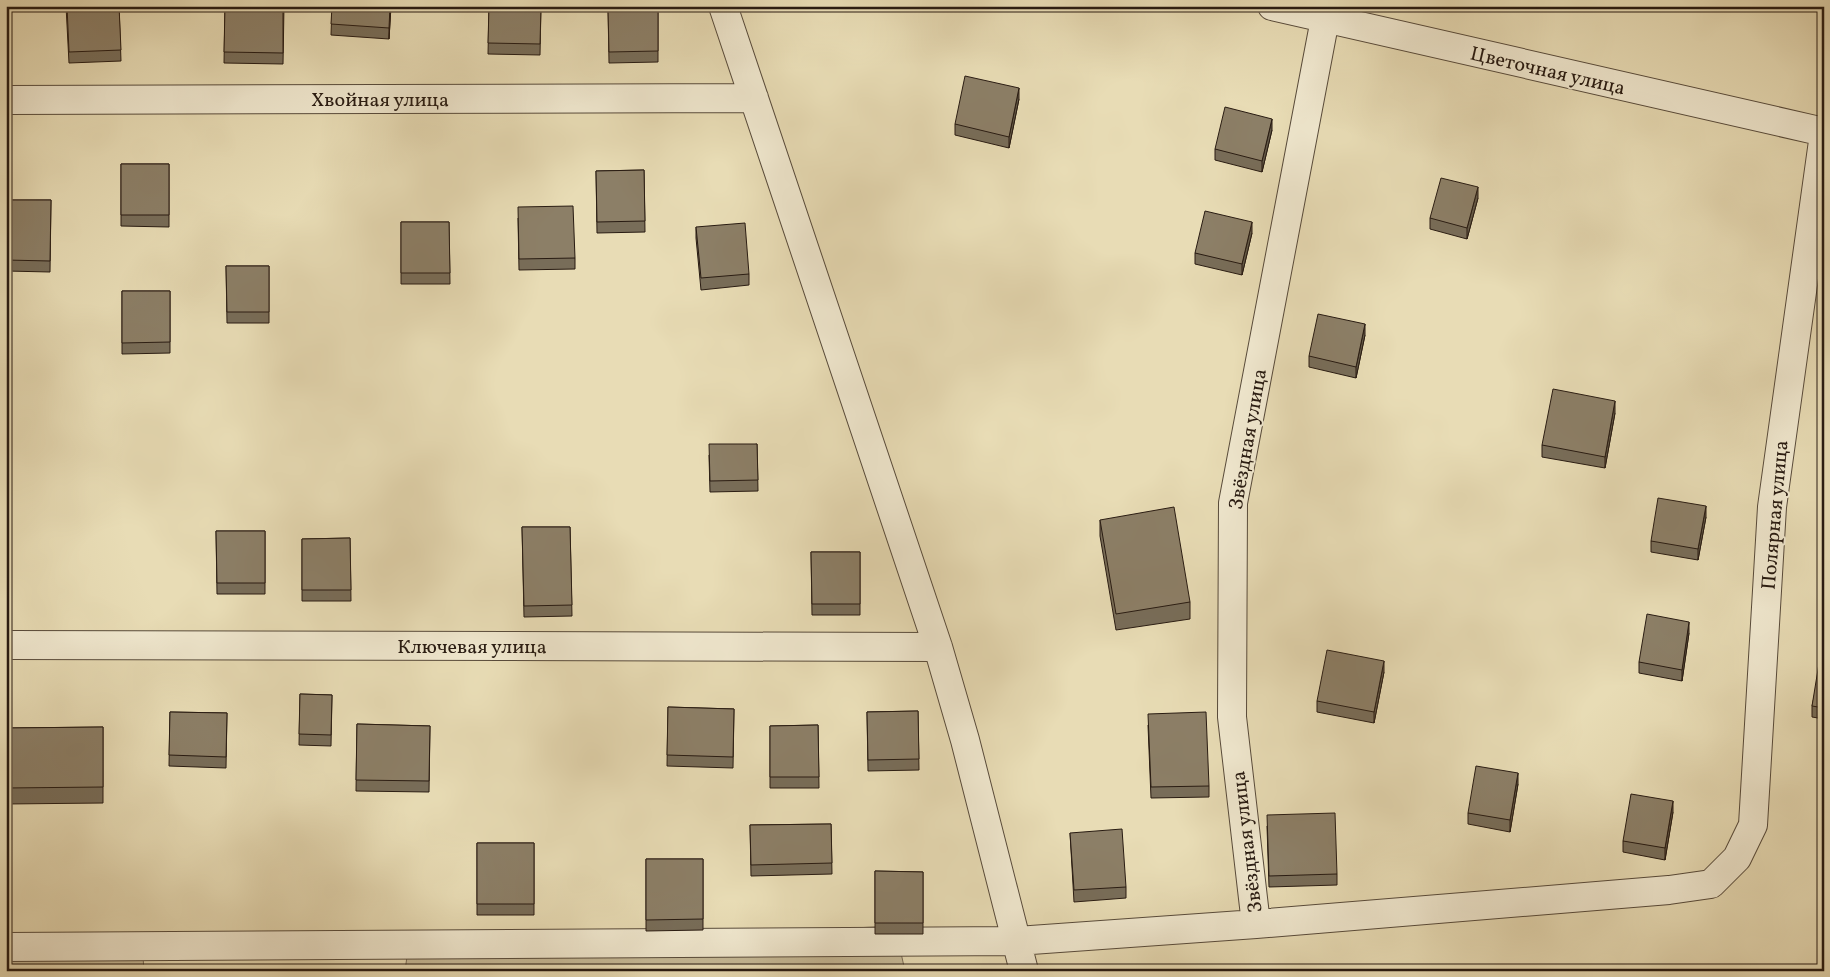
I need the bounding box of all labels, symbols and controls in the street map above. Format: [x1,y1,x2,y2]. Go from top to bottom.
street label: Цветочная улица [1467,40,1628,103]
street label: Хвойная улица [311,87,449,115]
street label: Звёздная улица [1223,367,1275,512]
street label: Полярная улица [1756,439,1796,591]
street label: Ключевая улица [397,634,547,662]
street label: Звёздная улица [1225,769,1271,914]

